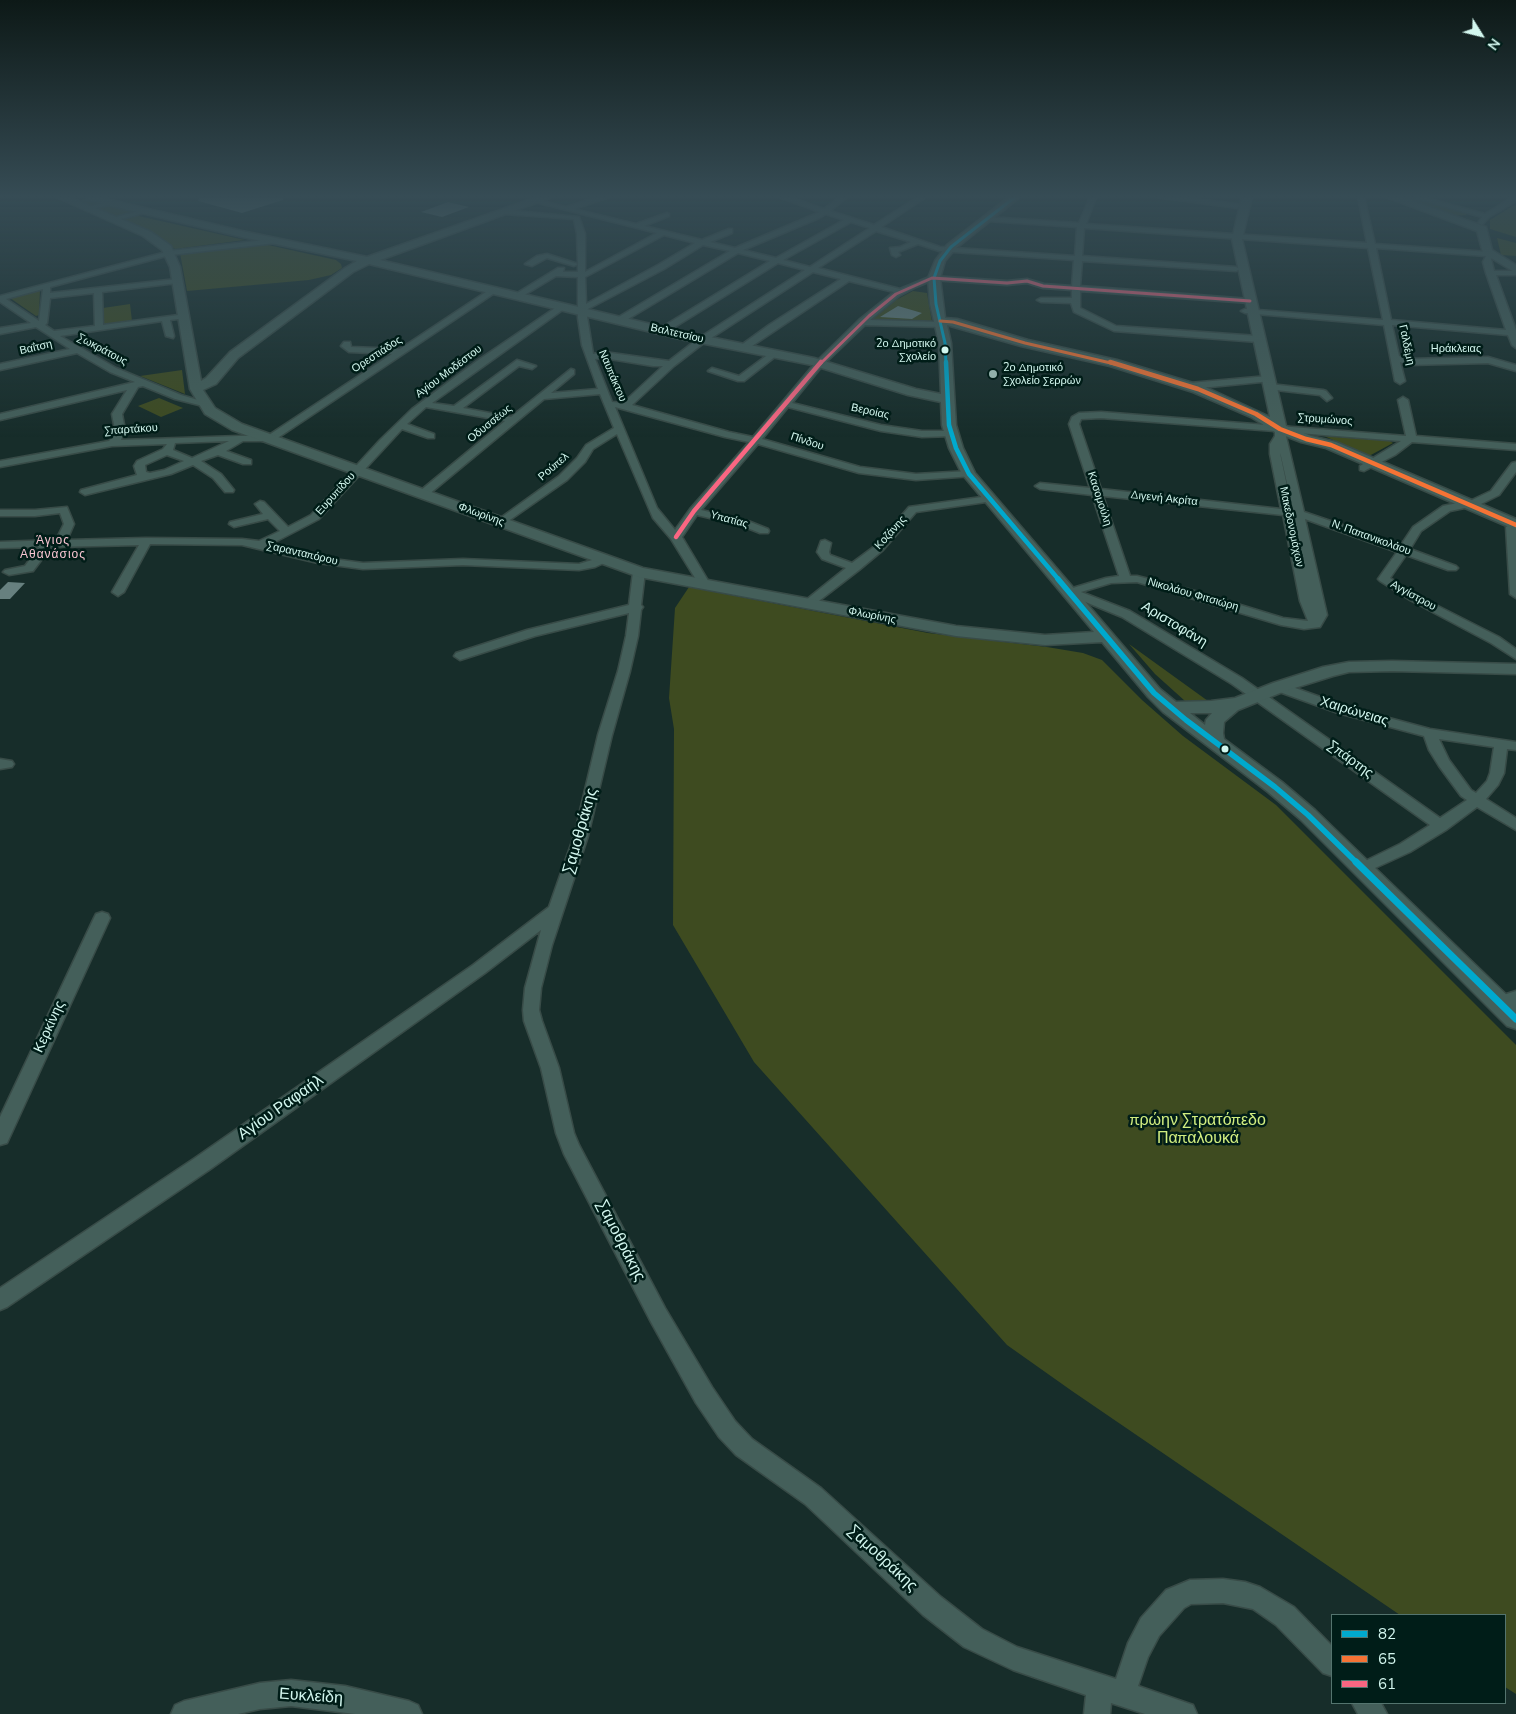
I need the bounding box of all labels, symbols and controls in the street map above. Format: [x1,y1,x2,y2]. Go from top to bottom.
north arrow [1456,10,1506,60]
text: N [1483,34,1504,54]
street label: Βαλτετσίου [649,321,705,347]
street label: Γαλδέμη [1395,324,1417,366]
street label: Σωκράτους [75,331,129,369]
street label: Ορεστιάδος [349,334,405,376]
place label: 2ο Δημοτικό Σχολείο [876,337,936,363]
street label: Βαΐτση [18,338,54,358]
street label: Ηράκλειας [1431,342,1481,356]
street label: Αγίου Μοδέστου [413,343,485,401]
marker: 2ο Δημοτικό Σχολείο [940,345,950,355]
street label: Ναυπάκτου [595,348,629,404]
place label: 2ο Δημοτικό Σχολείο Σερρών [1003,361,1081,387]
marker: 2ο Δημοτικό Σχολείο Σερρών [987,368,999,380]
street label: Οδυσσέως [465,402,515,446]
street label: Βεροίας [850,402,890,422]
street label: Στρυμώνος [1297,412,1353,428]
street label: Σπαρτάκου [104,422,158,438]
street label: Πίνδου [789,430,825,454]
street label: Ρούπελ [536,450,572,484]
street label: Ευρυπίδου [313,470,359,518]
street label: Κασομούλη [1084,470,1114,528]
street label: Μακεδονομάχων [1276,486,1306,568]
street label: Διγενή Ακρίτα [1130,489,1198,509]
street label: Φλωρίνης [456,501,506,529]
street label: Υπατίας [709,509,749,531]
street label: Κοζάνης [872,513,910,553]
street label: Ν. Παπανικολάου [1330,518,1412,558]
district label: Άγιος Αθανάσιος [19,534,87,562]
street label: Σαρανταπόρου [265,539,339,569]
street label: Νικολάου Φιτσιώρη [1146,576,1240,614]
street label: Αγγίστρου [1388,578,1438,614]
street label: Αριστοφάνη [1138,599,1210,651]
street label: Φλωρίνης [847,605,897,627]
street label: Χαιρώνειας [1318,694,1390,730]
street label: Σπάρτης [1324,738,1376,782]
unlabelled marker [1220,744,1230,754]
street label: Σαμοθράκης [560,786,602,876]
street label: Κερκίνης [31,998,69,1056]
street label: Αγίου Ραφαήλ [234,1071,328,1145]
park label: πρώην Στρατόπεδο Παπαλουκά [1130,1111,1266,1149]
street label: Σαμοθράκης [591,1197,649,1285]
street label: Σαμοθράκης [843,1522,921,1596]
legend [1331,1614,1506,1704]
text: 82 [1378,1624,1396,1644]
text: 65 [1378,1649,1396,1669]
text: 61 [1378,1674,1396,1694]
street label: Ευκλείδη [278,1685,344,1709]

